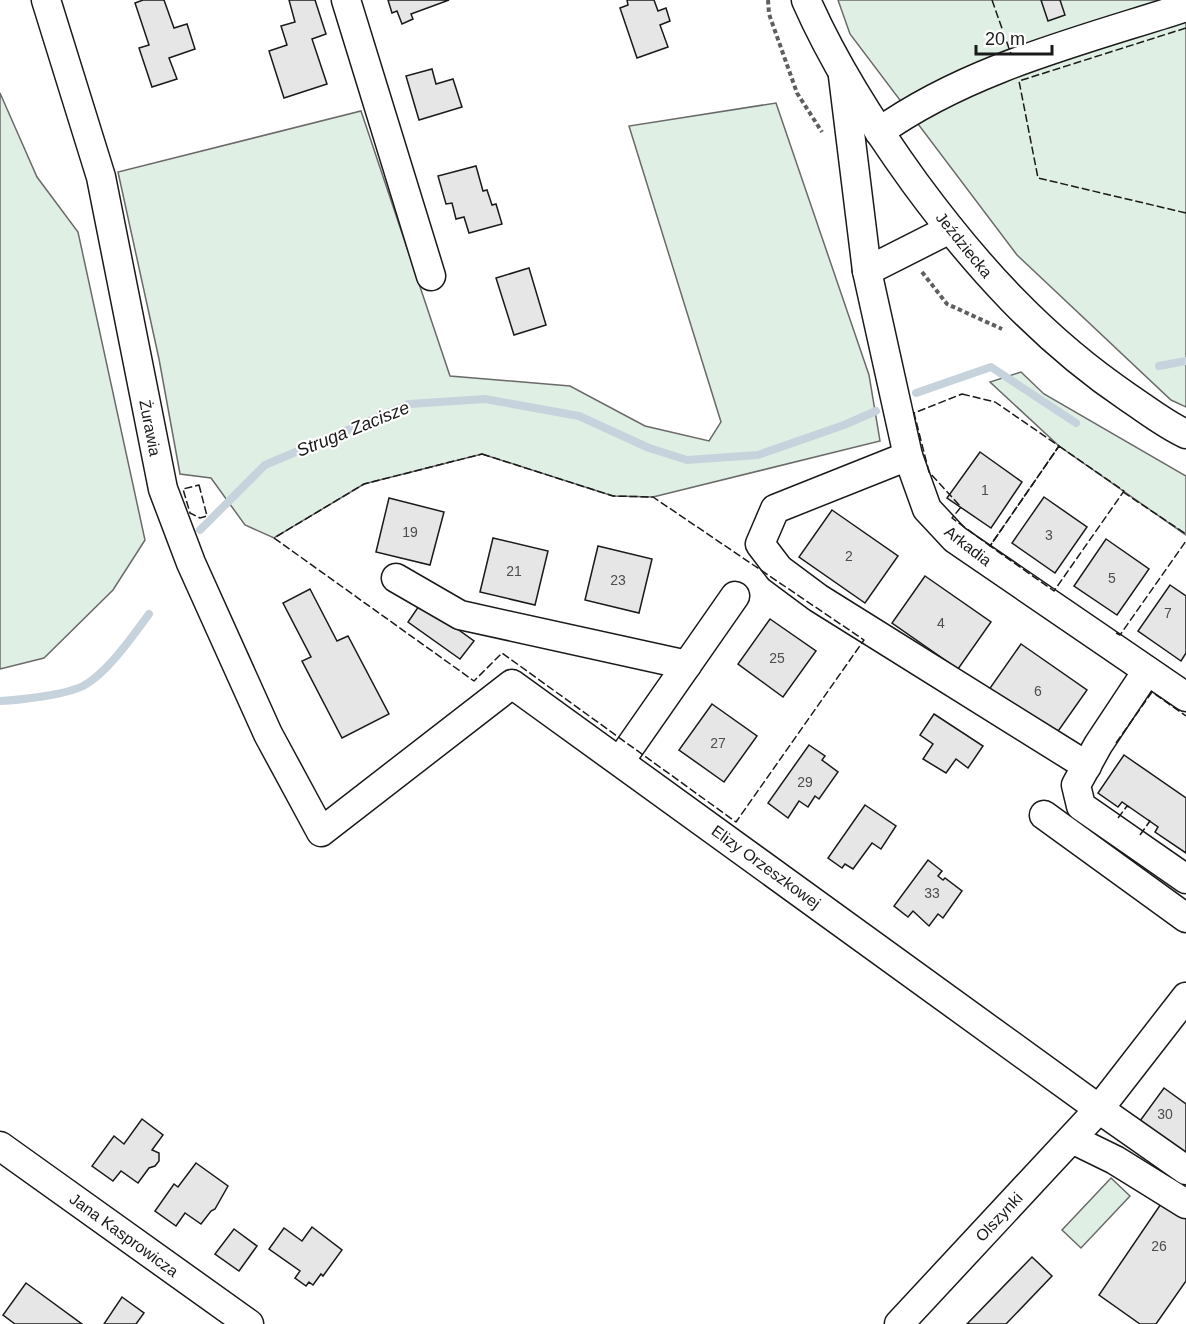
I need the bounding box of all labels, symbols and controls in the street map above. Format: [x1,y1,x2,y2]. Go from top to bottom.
scale bar [976,18,1052,56]
text: 20 m [985,29,1025,49]
street label: Jeździecka [932,209,996,281]
water label: Struga Zacisze [294,397,412,461]
street label: Żurawia [136,398,165,458]
house number: 1 [981,482,989,498]
street label: Arkadia [941,523,995,569]
house number: 19 [402,524,418,540]
house number: 3 [1045,527,1053,543]
house number: 2 [845,548,853,564]
house number: 21 [506,563,522,579]
house number: 5 [1108,570,1116,586]
house number: 23 [610,572,626,588]
house number: 7 [1164,605,1172,621]
house number: 4 [937,615,945,631]
house number: 25 [769,650,785,666]
house number: 6 [1034,683,1042,699]
house number: 27 [710,735,726,751]
house number: 29 [797,774,813,790]
street label: Elizy Orzeszkowej [708,822,824,912]
house number: 33 [924,885,940,901]
house number: 30 [1157,1106,1173,1122]
street label: Olszynki [972,1189,1026,1245]
street label: Jana Kasprowicza [66,1190,182,1280]
house number: 26 [1151,1238,1167,1254]

